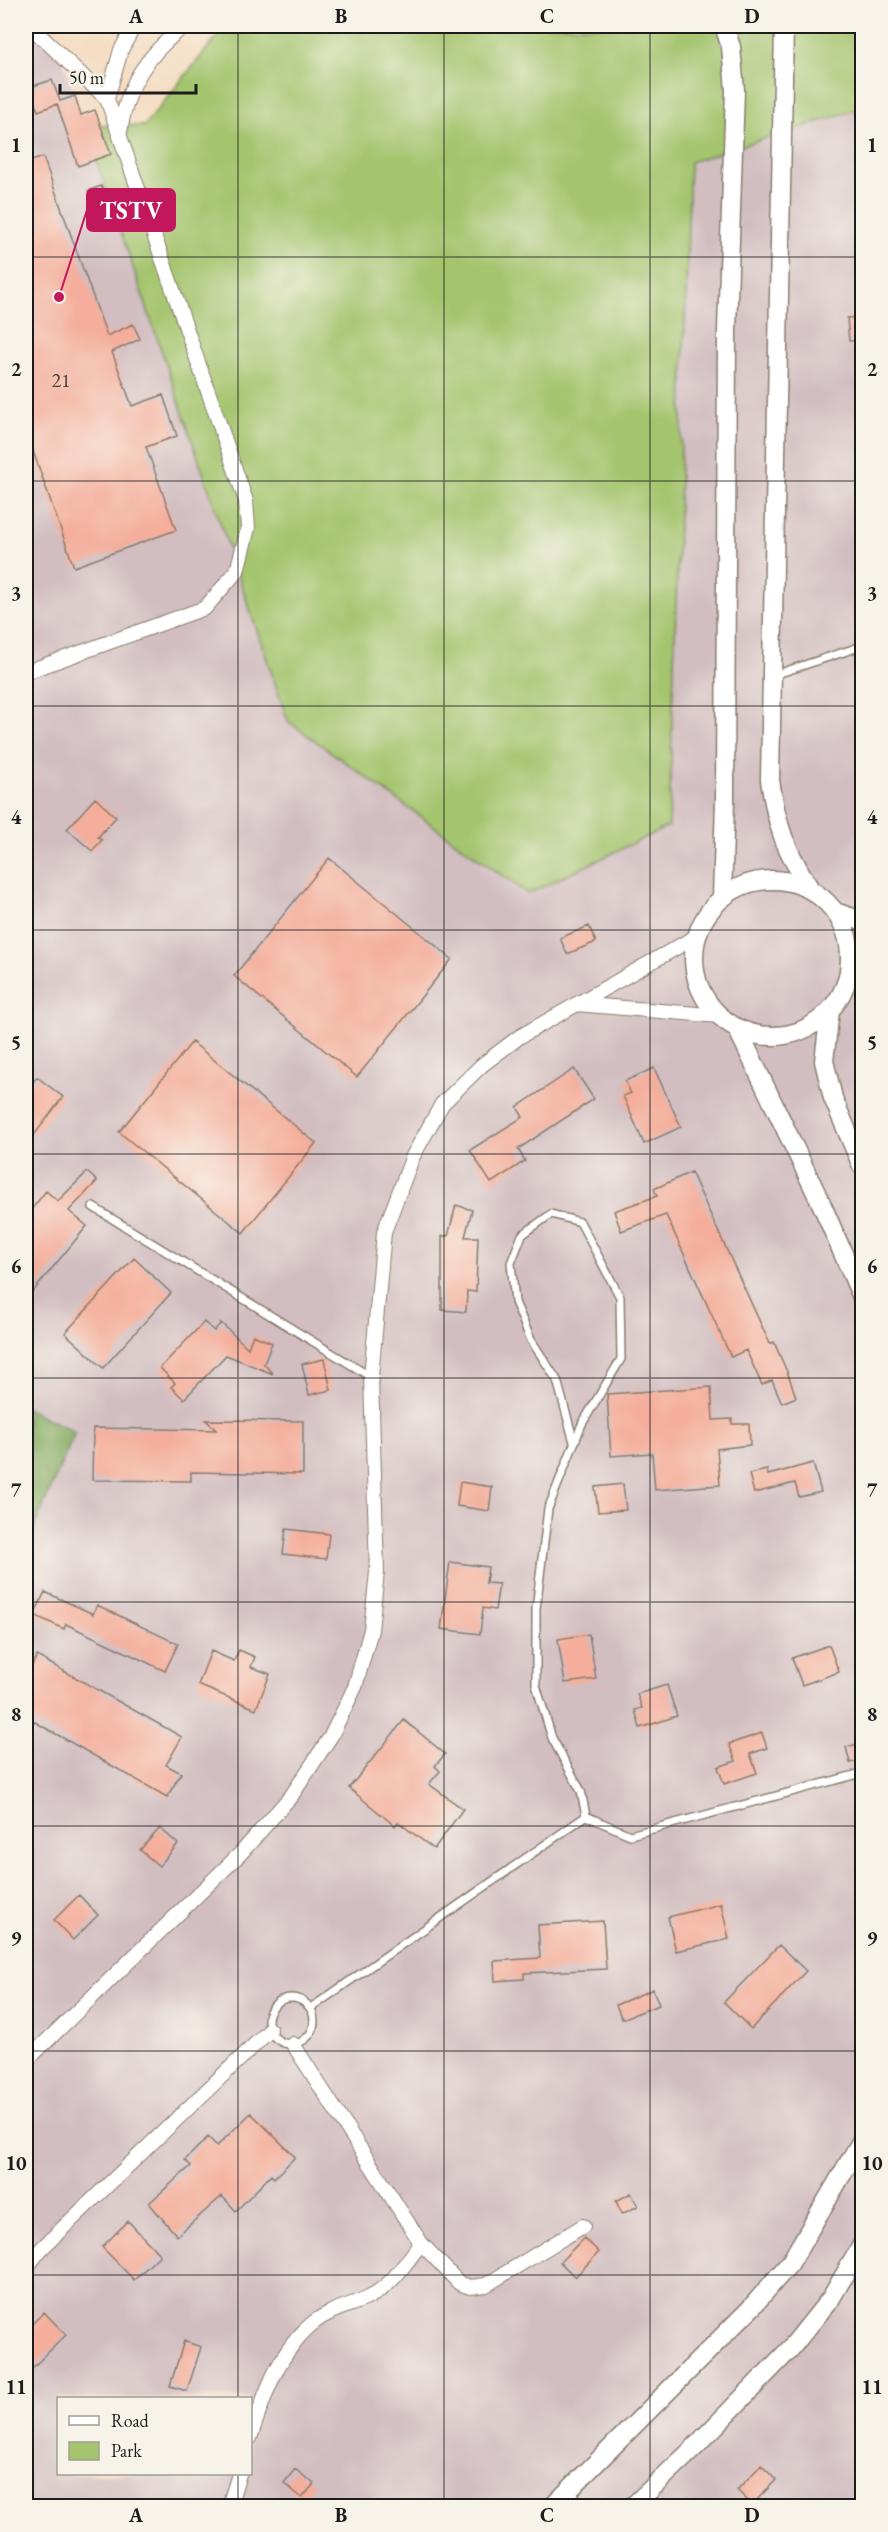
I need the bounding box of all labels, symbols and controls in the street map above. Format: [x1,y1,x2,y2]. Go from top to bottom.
text: A [128,3,144,29]
text: B [335,3,347,29]
text: C [540,3,554,29]
text: D [744,3,760,29]
scale bar [60,57,196,95]
text: 50 m [69,66,104,89]
text: 1 [11,132,21,158]
text: 1 [867,132,877,158]
callout: TSTV [87,189,175,231]
text: TSTV [99,195,164,226]
text: 2 [11,356,22,382]
text: 2 [867,356,878,382]
house number: 21 [51,367,71,393]
text: 3 [11,580,21,606]
text: 3 [867,580,877,606]
text: 4 [11,804,22,830]
text: 4 [867,804,878,830]
text: 5 [11,1029,21,1055]
text: 5 [867,1029,877,1055]
text: 6 [11,1253,22,1279]
text: 6 [867,1253,878,1279]
text: 7 [11,1477,22,1503]
text: 7 [867,1477,878,1503]
text: 8 [11,1701,21,1727]
text: 8 [867,1701,877,1727]
text: 9 [11,1925,22,1951]
text: 9 [867,1925,878,1951]
text: 10 [5,2150,27,2176]
text: 10 [861,2150,883,2176]
text: 11 [5,2374,27,2400]
text: 11 [861,2374,883,2400]
legend [57,2397,252,2475]
text: Road [111,2409,150,2432]
text: Park [111,2439,142,2462]
text: A [128,2502,144,2528]
text: B [335,2502,347,2528]
text: C [540,2502,554,2528]
text: D [744,2502,760,2528]

